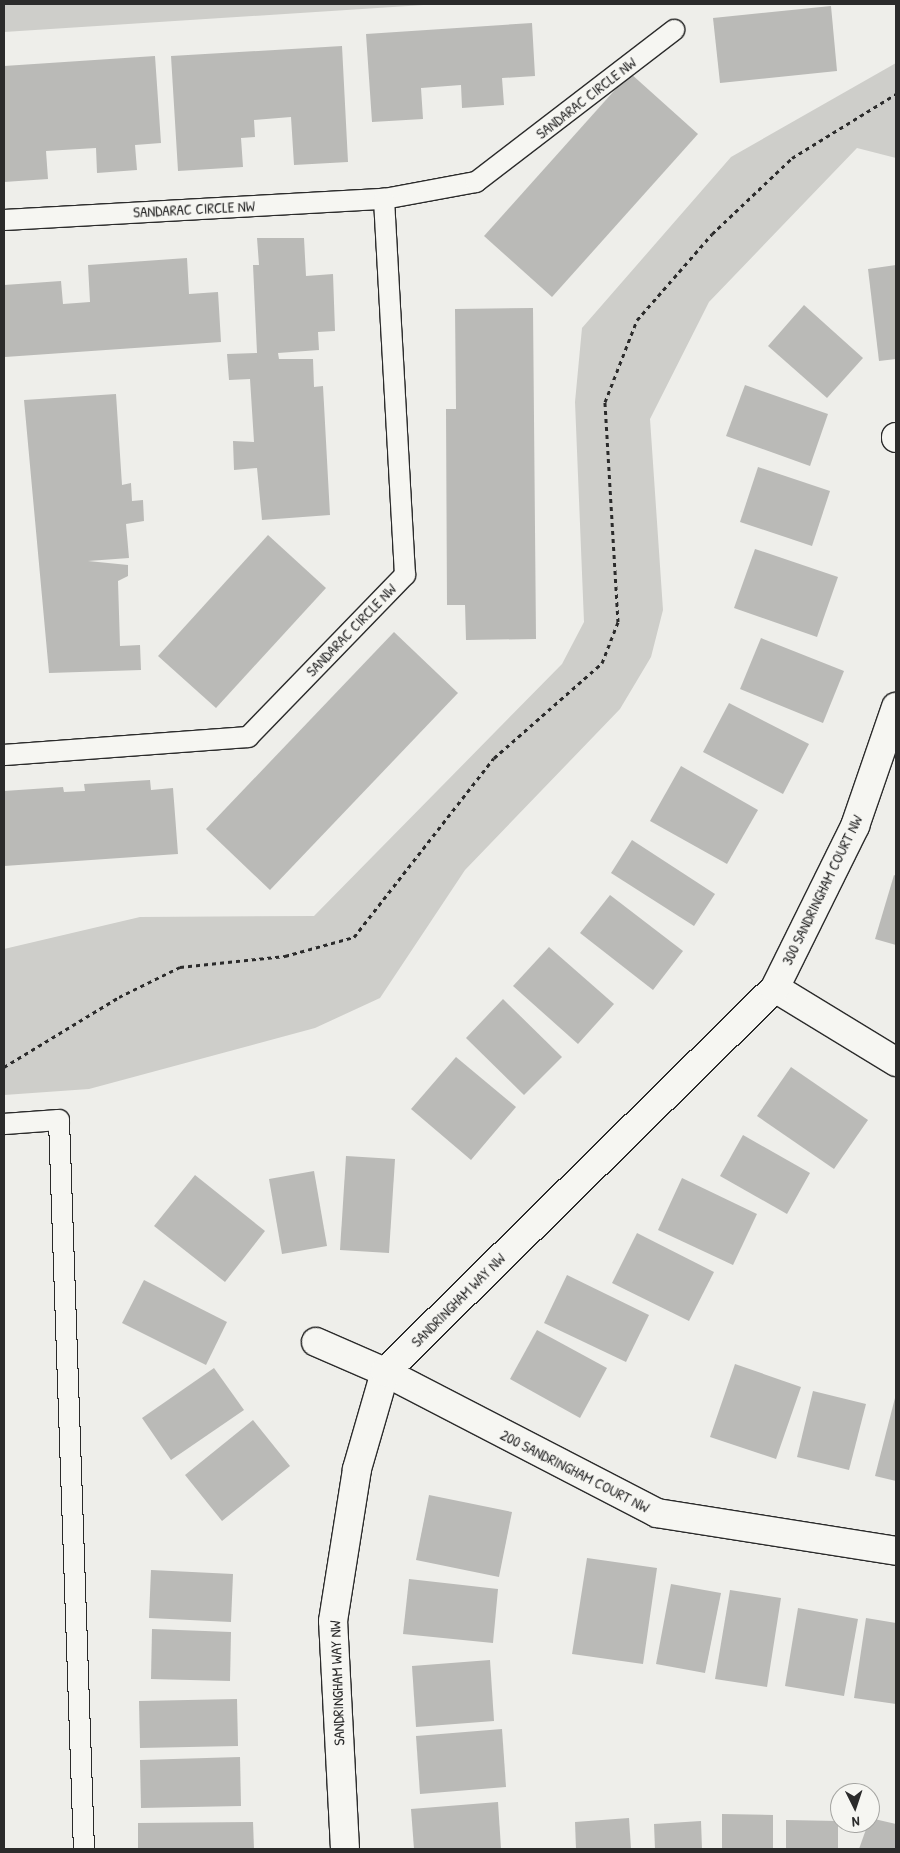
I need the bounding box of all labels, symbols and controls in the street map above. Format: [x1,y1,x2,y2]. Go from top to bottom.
street label: SANDARAC CIRCLE NW [532,53,640,143]
street label: SANDARAC CIRCLE NW [133,197,255,221]
street label: SANDARAC CIRCLE NW [302,580,400,680]
street label: 300 SANDRINGHAM COURT NW [778,812,866,968]
street label: SANDRINGHAM WAY NW [407,1249,509,1351]
street label: 200 SANDRINGHAM COURT NW [498,1426,652,1516]
street label: SANDRINGHAM WAY NW [326,1620,348,1746]
north arrow [830,1783,880,1833]
text: N [852,1813,860,1832]

